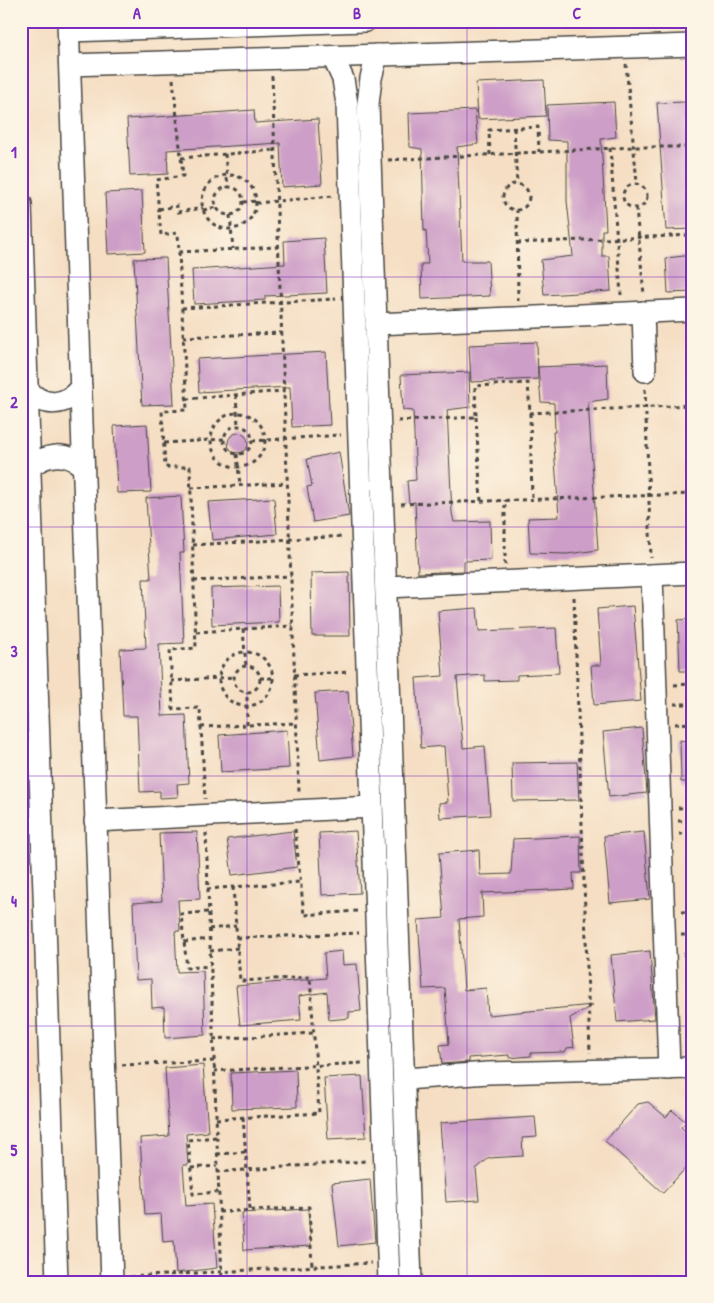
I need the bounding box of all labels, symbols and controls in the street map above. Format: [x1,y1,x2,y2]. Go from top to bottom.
text: A [133,2,141,24]
text: B [353,2,361,24]
text: C [573,2,582,24]
text: 1 [11,141,17,163]
text: 2 [10,391,18,413]
text: 3 [10,640,18,662]
text: 4 [11,890,17,912]
text: 5 [11,1139,18,1161]

